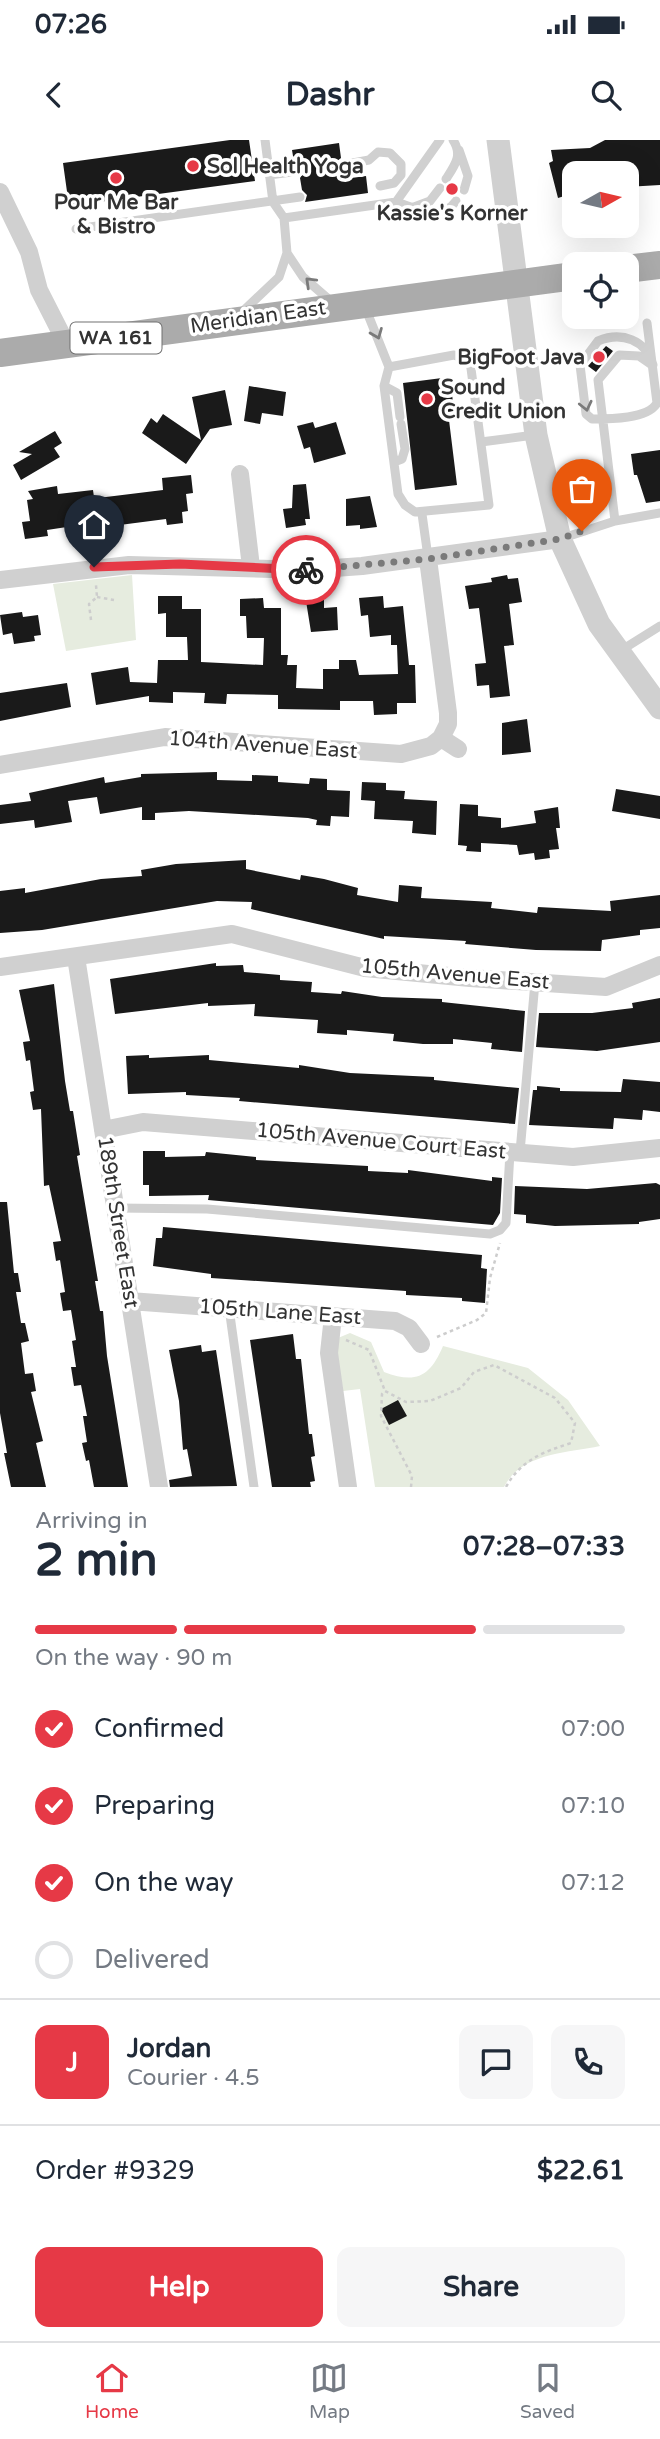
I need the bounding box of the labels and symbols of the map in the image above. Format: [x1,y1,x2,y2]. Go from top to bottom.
place label: Sol Health Yoga [207,154,364,179]
marker: Sol Health Yoga [185,158,201,174]
north arrow [562,161,639,238]
marker: Pour Me Bar & Bistro [108,170,124,186]
marker: Kassie's Korner [444,181,460,197]
place label: Pour Me Bar & Bistro [54,190,179,239]
place label: Kassie's Korner [377,201,528,226]
one-way arrow [305,277,318,290]
street label: Meridian East [189,295,327,339]
road number: WA 161 [71,322,162,354]
one-way arrow [368,328,382,340]
place label: BigFoot Java [457,345,585,370]
marker: BigFoot Java [591,349,607,365]
place label: Sound Credit Union [441,375,566,424]
marker: Sound Credit Union [419,391,435,407]
one-way arrow [578,399,592,411]
pin [552,459,612,531]
pin [64,495,124,567]
courier [271,535,341,605]
street label: 104th Avenue East [168,726,358,764]
street label: 105th Avenue East [360,953,550,995]
street label: 105th Avenue Court East [255,1118,507,1164]
street label: 189th Street East [92,1134,144,1310]
street label: 105th Lane East [198,1294,362,1330]

